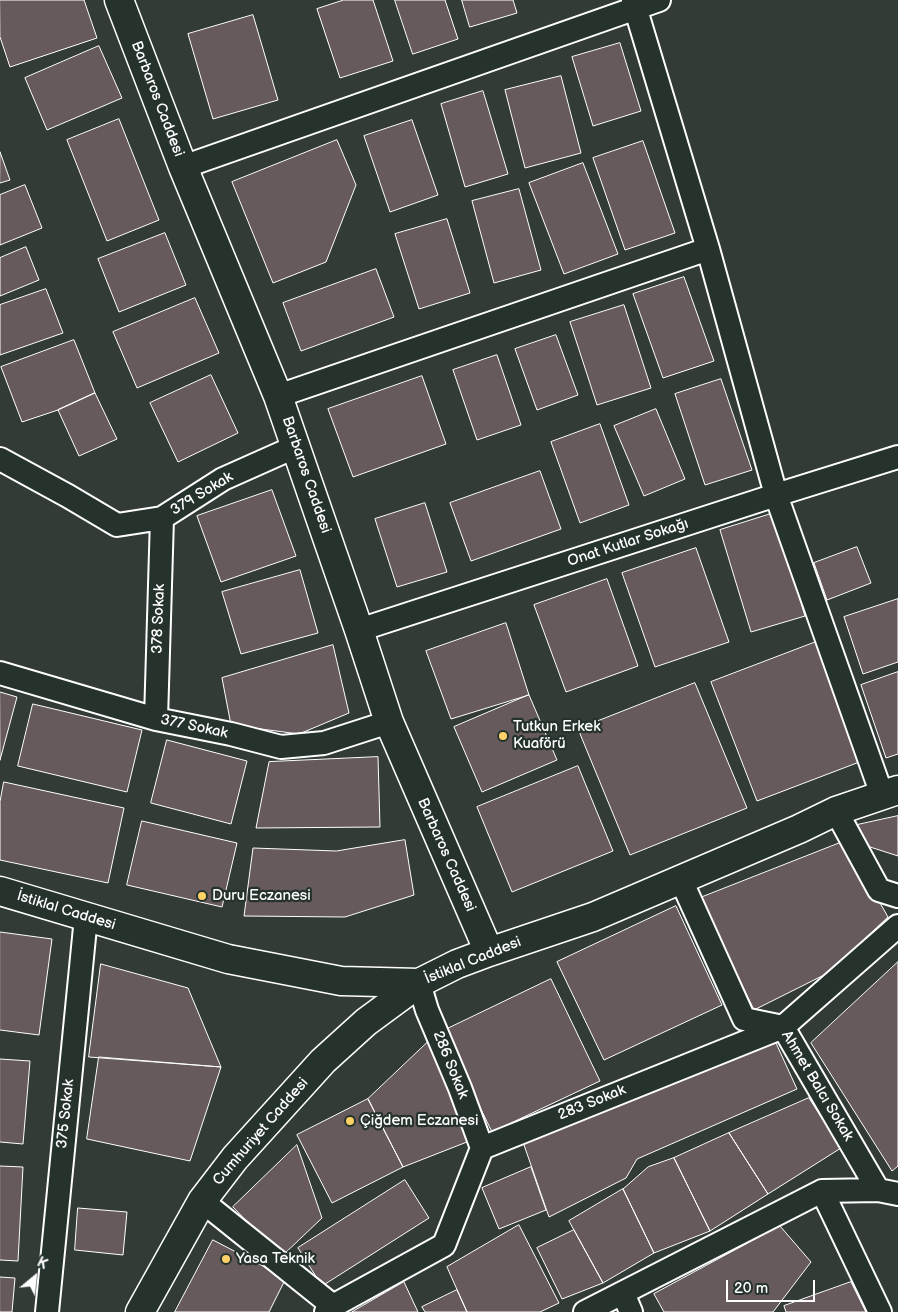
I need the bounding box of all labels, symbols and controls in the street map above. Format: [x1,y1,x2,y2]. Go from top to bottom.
street label: Barbaros Caddesi [127,39,187,159]
street label: Barbaros Caddesi [278,414,334,536]
street label: 379 Sokak [167,468,237,520]
street label: Onat Kutlar Sokağı [565,515,691,571]
street label: 378 Sokak [149,584,169,654]
street label: 377 Sokak [159,711,229,743]
place label: Tutkun Erkek Kuaförü [513,718,601,753]
marker: Tutkun Erkek Kuaförü [497,730,509,742]
street label: Barbaros Caddesi [413,795,479,915]
street label: İstiklal Caddesi [14,887,118,935]
place label: Duru Eczanesi [212,887,311,905]
marker: Duru Eczanesi [196,890,208,902]
street label: İstiklal Caddesi [422,933,524,989]
street label: Ahmet Balcı Sokak [777,1028,857,1144]
street label: 286 Sokak [428,1029,472,1101]
street label: Cumhuriyet Caddesi [209,1075,313,1189]
street label: 375 Sokak [53,1078,79,1150]
street label: 283 Sokak [556,1081,628,1125]
place label: Çiğdem Eczanesi [360,1112,478,1130]
marker: Çiğdem Eczanesi [344,1115,356,1127]
place label: Yasa Teknik [236,1250,315,1268]
north arrow [10,1252,60,1302]
marker: Yasa Teknik [220,1253,232,1265]
text: K [34,1254,50,1273]
scale bar [728,1270,817,1302]
text: 20 m [734,1279,768,1298]

